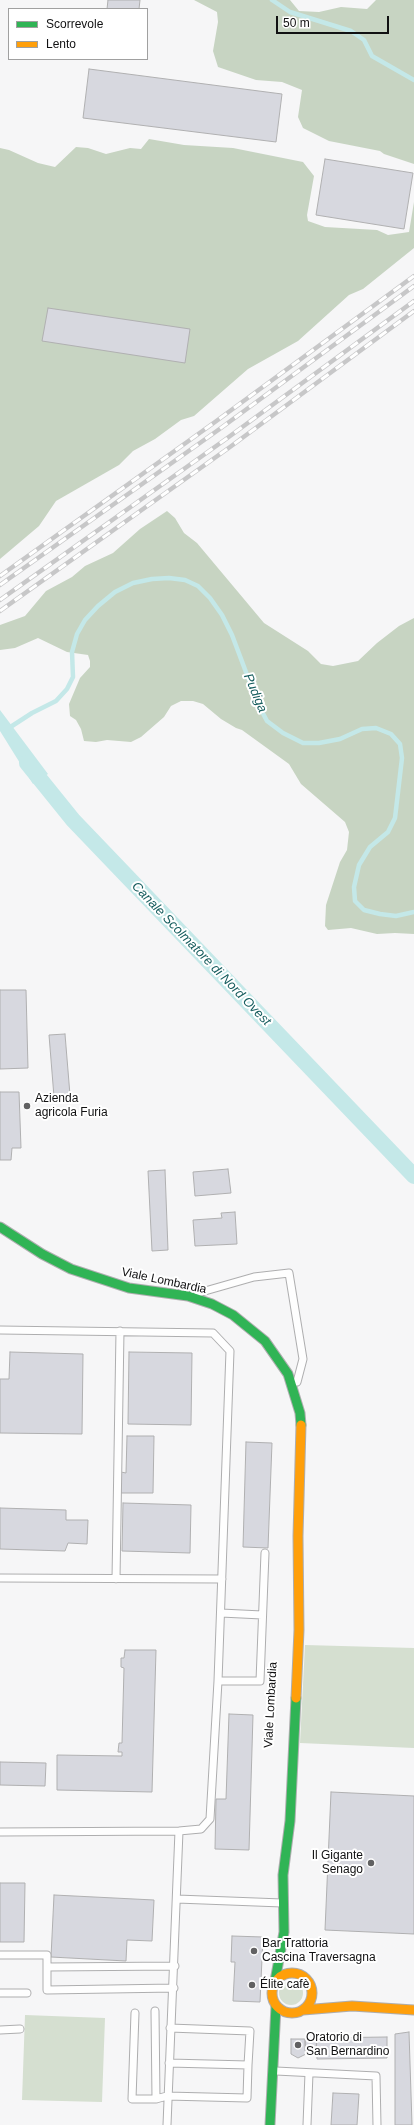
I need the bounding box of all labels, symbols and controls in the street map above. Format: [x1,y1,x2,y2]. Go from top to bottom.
legend [8,8,148,60]
scale bar [278,8,391,34]
text: 50 m [283,16,310,30]
text: Scorrevole [46,17,103,31]
text: Lento [46,37,76,51]
water label: Pudiga [240,671,270,715]
water label: Canale Scolmatore di Nord Ovest [128,879,274,1029]
place label: Azienda agricola Furia [35,1092,108,1120]
marker: Azienda agricola Furia [22,1101,32,1111]
street label: Viale Lombardia [120,1265,208,1297]
street label: Viale Lombardia [262,1661,280,1749]
place label: Il Gigante Senago [312,1849,363,1877]
marker: Il Gigante Senago [366,1858,376,1868]
place label: Bar Trattoria Cascina Traversagna [262,1937,376,1965]
marker: Bar Trattoria Cascina Traversagna [249,1946,259,1956]
place label: Élite cafè [260,1978,309,1992]
marker: Élite cafè [247,1980,257,1990]
place label: Oratorio di San Bernardino [306,2031,389,2059]
marker: Oratorio di San Bernardino [293,2040,303,2050]

